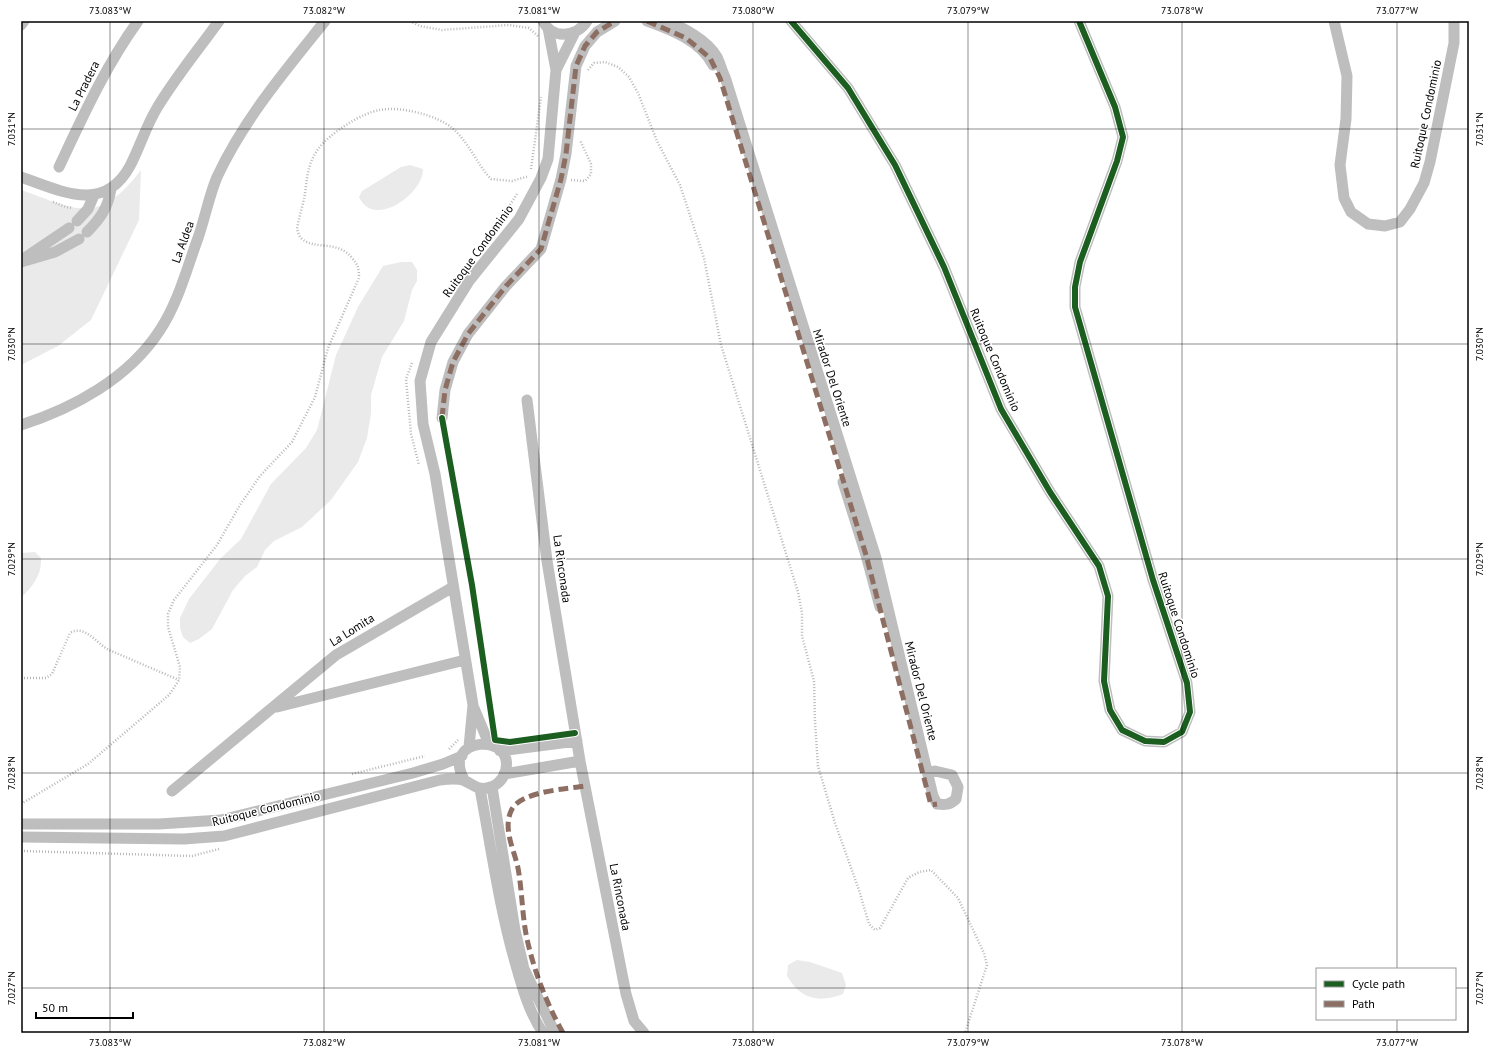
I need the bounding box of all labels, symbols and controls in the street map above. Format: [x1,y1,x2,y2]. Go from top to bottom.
text: 73.083°W [89,4,132,17]
text: 73.082°W [303,4,346,17]
text: 73.081°W [518,4,561,17]
text: 73.080°W [732,4,775,17]
text: 73.079°W [947,4,990,17]
text: 73.078°W [1161,4,1204,17]
text: 73.077°W [1376,4,1419,17]
street label: La Pradera [65,58,103,113]
street label: Ruitoque Condominio [1407,58,1444,170]
text: 7.031°N [5,112,18,146]
text: 7.031°N [1473,112,1486,146]
street label: Ruitoque Condominio [439,201,516,300]
street label: La Aldea [168,219,197,265]
street label: Ruitoque Condominio [967,306,1024,414]
text: 7.030°N [5,327,18,361]
street label: Mirador Del Oriente [810,327,855,429]
text: 7.030°N [1473,327,1486,361]
street label: La Rinconada [550,534,575,604]
text: 7.029°N [5,542,18,576]
text: 7.029°N [1473,542,1486,576]
street label: Ruitoque Condominio [1155,570,1204,680]
street label: La Lomita [327,610,377,649]
street label: Mirador Del Oriente [902,640,941,742]
text: 7.028°N [5,756,18,790]
text: 7.028°N [1473,756,1486,790]
street label: Ruitoque Condominio [210,788,321,829]
street label: La Rinconada [607,862,634,932]
legend [1316,968,1456,1020]
text: 7.027°N [5,971,18,1005]
text: 7.027°N [1473,971,1486,1005]
text: Cycle path [1352,976,1405,991]
scale bar [36,994,133,1020]
text: Path [1352,996,1375,1011]
text: 50 m [42,1000,68,1015]
text: 73.083°W [89,1036,132,1049]
text: 73.082°W [303,1036,346,1049]
text: 73.081°W [518,1036,561,1049]
text: 73.080°W [732,1036,775,1049]
text: 73.079°W [947,1036,990,1049]
text: 73.078°W [1161,1036,1204,1049]
text: 73.077°W [1376,1036,1419,1049]

